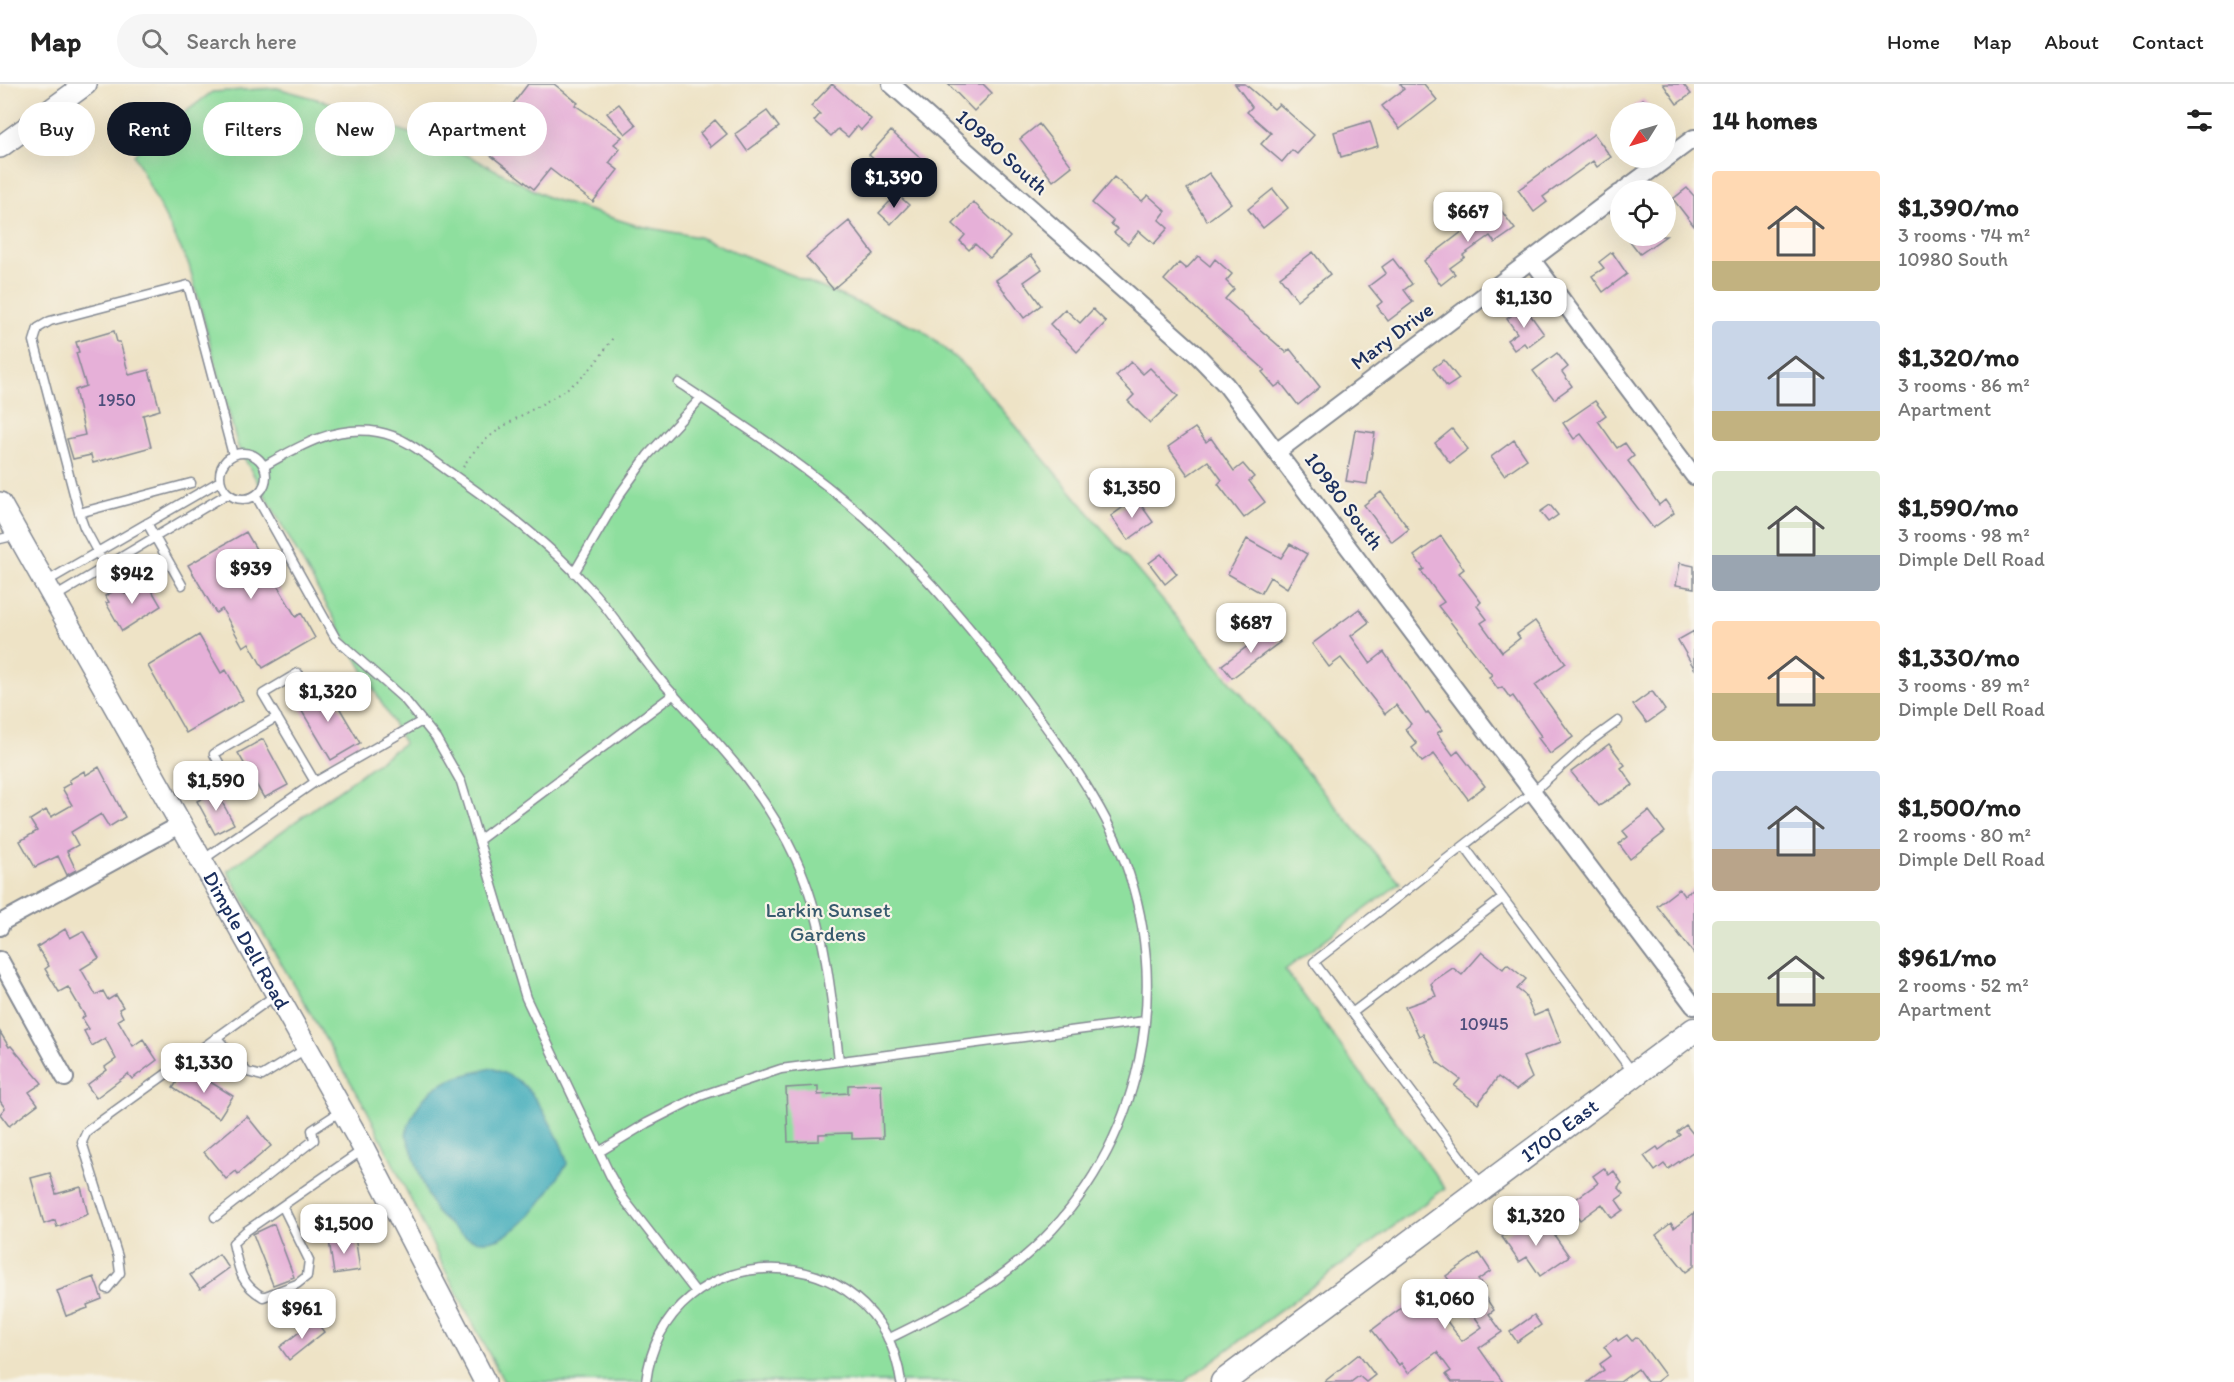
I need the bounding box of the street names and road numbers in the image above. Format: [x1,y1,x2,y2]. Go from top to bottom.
street label: 10980 South [951,104,1054,200]
street label: Mary Drive [1345,296,1438,375]
street label: 10980 South [1300,447,1389,555]
street label: Dimple Dell Road [198,867,296,1014]
street label: 1700 East [1515,1093,1603,1167]

